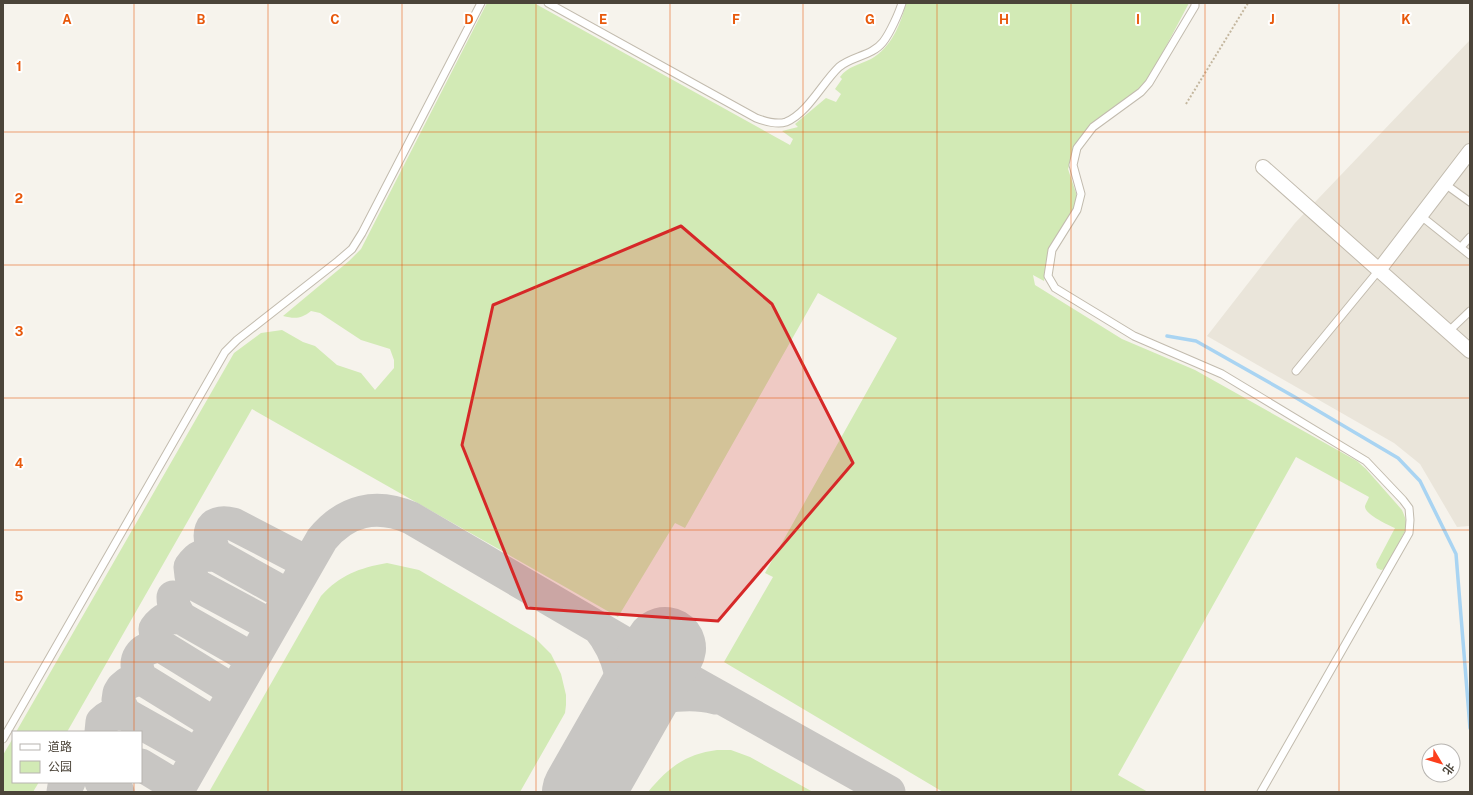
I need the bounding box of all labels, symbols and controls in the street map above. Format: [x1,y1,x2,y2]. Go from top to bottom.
text: A [62,12,72,27]
text: B [197,12,206,27]
text: C [330,12,340,27]
text: D [464,12,474,27]
text: E [599,12,607,27]
text: F [732,12,740,27]
text: G [865,12,875,27]
text: H [999,12,1009,27]
text: I [1136,12,1140,27]
text: J [1269,12,1275,27]
text: K [1401,12,1411,27]
text: 1 [16,59,22,74]
text: 2 [15,191,23,206]
text: 3 [15,324,24,339]
text: 4 [15,456,24,471]
text: 5 [15,589,24,604]
legend [12,731,142,783]
text: 道路 [48,740,72,754]
north arrow [1421,743,1461,783]
text: 公园 [48,760,72,774]
text: 北 [1441,761,1457,777]

